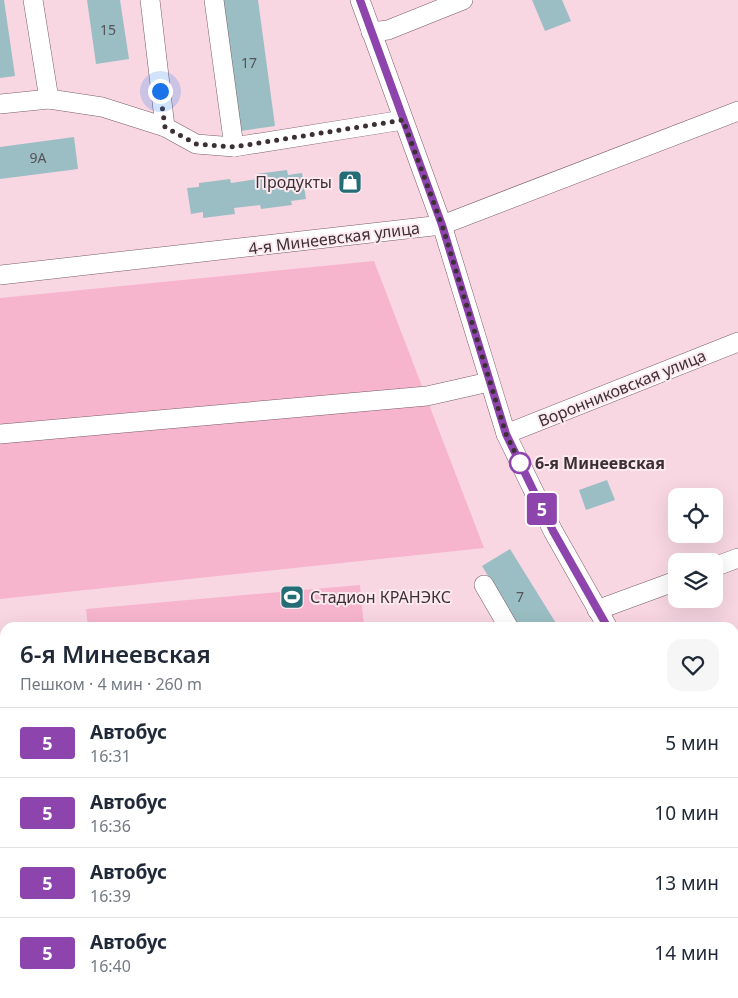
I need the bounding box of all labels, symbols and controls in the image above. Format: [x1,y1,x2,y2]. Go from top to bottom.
house number: 15 [100,20,116,39]
house number: 17 [241,53,257,72]
your location [148,79,173,104]
house number: 9А [30,148,47,167]
shop icon: Продукты [337,169,363,195]
place label: Продукты [255,171,332,193]
street label: 4-я Минеевская улица [247,217,421,259]
street label: Воронниковская улица [535,344,709,432]
marker: 6-я Минеевская [509,452,531,474]
place label: 6-я Минеевская [535,452,665,474]
map controls [668,488,723,608]
button: locate [668,488,723,543]
line badge: 5 [526,493,558,525]
text: 5 [537,497,547,521]
button: layers [668,553,723,608]
sports icon: Стадион КРАНЭКС [279,584,305,610]
place label: Стадион КРАНЭКС [310,586,451,608]
house number: 7 [516,587,524,606]
text: 6-я Минеевская [20,637,211,670]
button: heart [667,639,719,691]
text: Пешком · 4 мин · 260 m [20,673,202,695]
text: Автобус [90,719,167,745]
text: 5 мин [665,730,719,756]
text: 5 [42,731,53,755]
text: 16:31 [90,745,131,767]
text: Автобус [90,789,167,815]
text: 10 мин [654,800,719,826]
text: 5 [42,801,53,825]
text: 16:36 [90,815,131,837]
text: Автобус [90,859,167,885]
text: 13 мин [654,870,719,896]
text: 5 [42,871,53,895]
text: 16:39 [90,885,131,907]
text: Автобус [90,929,167,955]
text: 14 мин [654,940,719,966]
text: 5 [42,941,53,965]
text: 16:40 [90,955,131,977]

